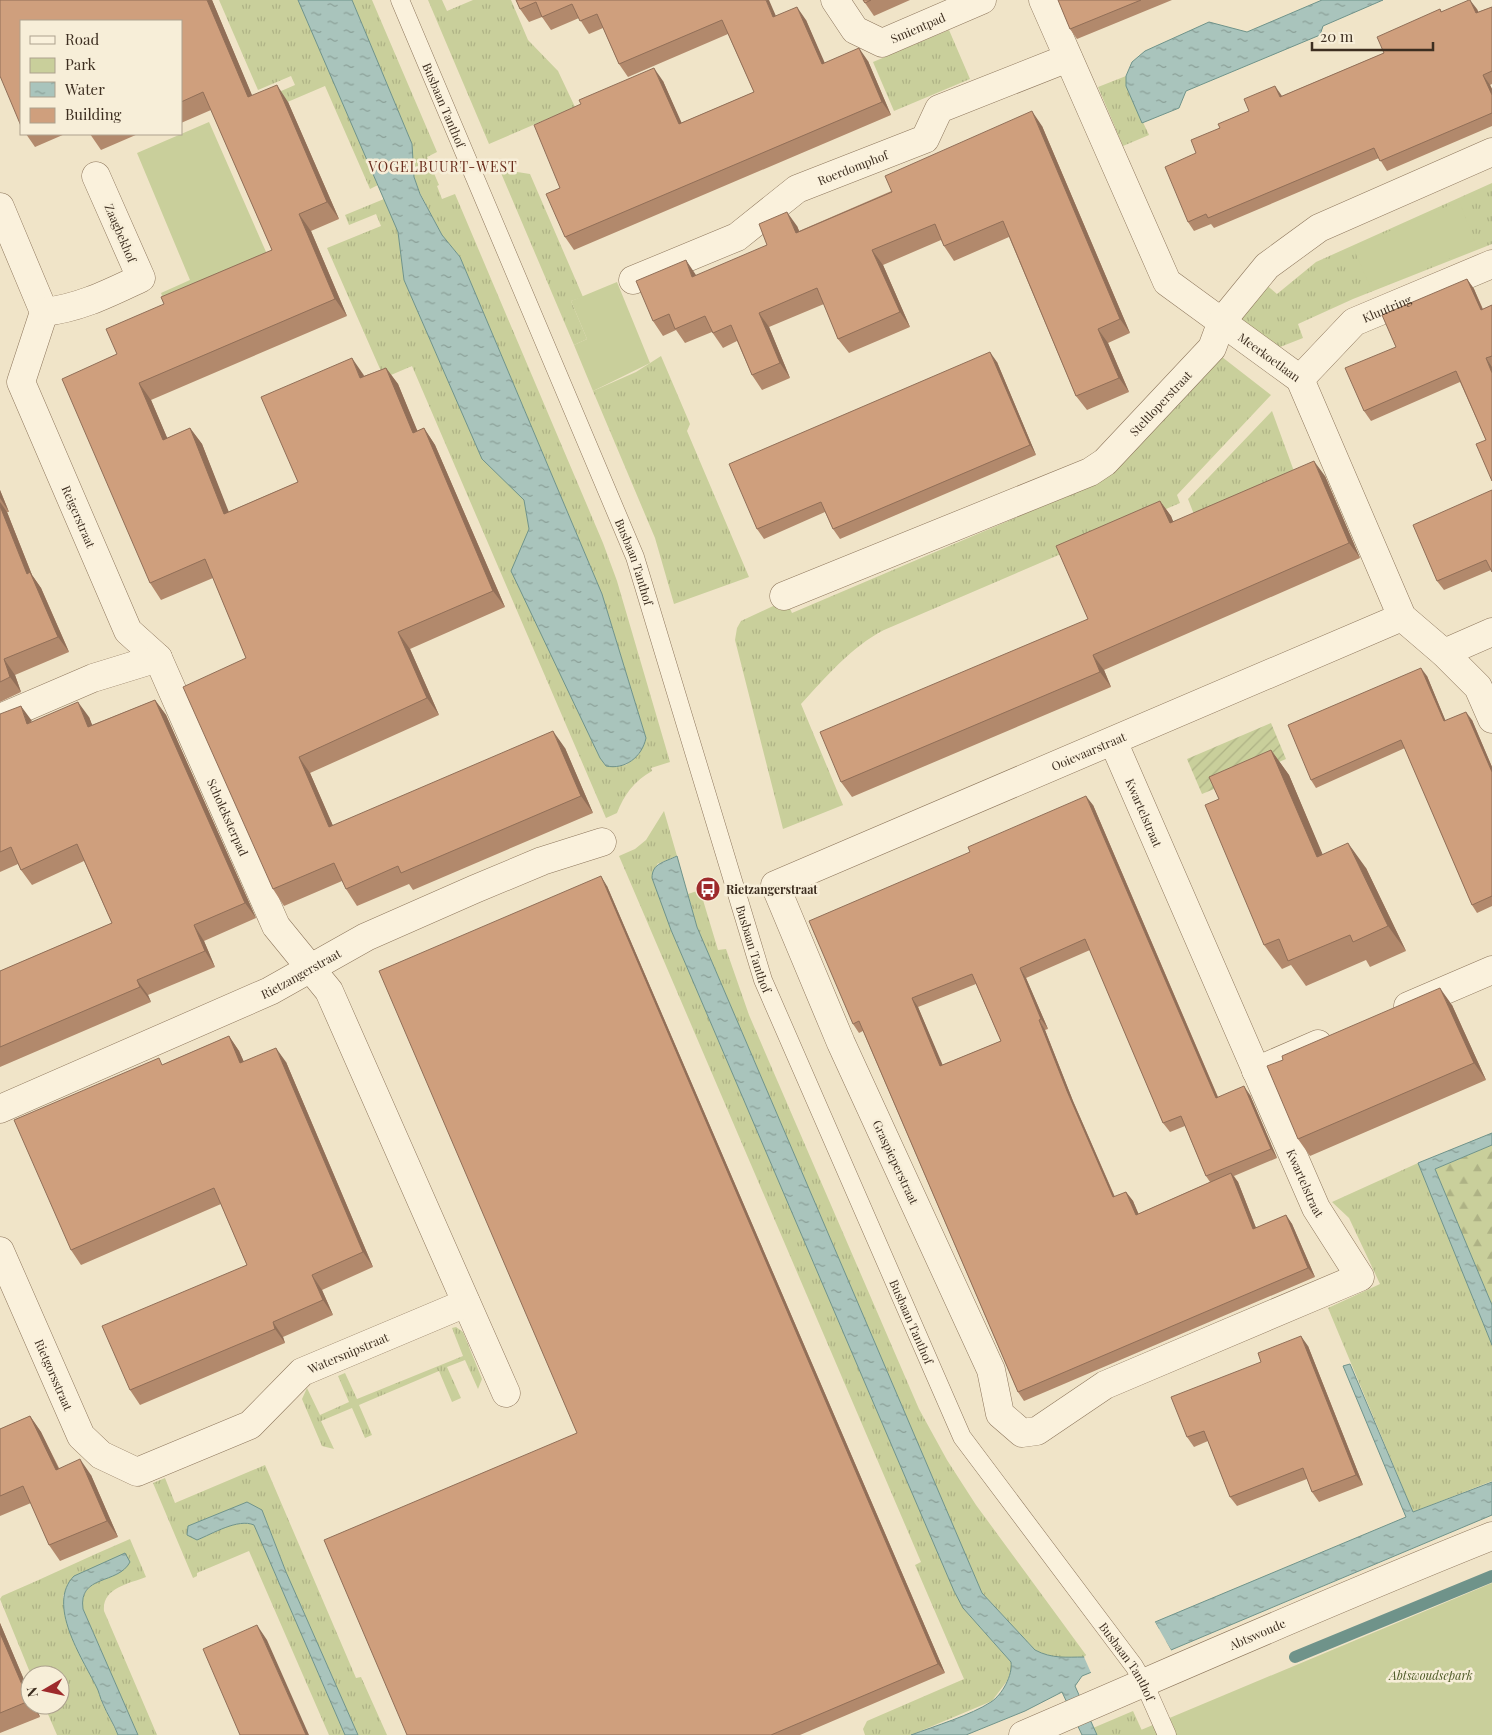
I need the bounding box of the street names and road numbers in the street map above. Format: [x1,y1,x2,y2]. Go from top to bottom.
street label: Smientpad [888,9,948,46]
street label: Busbaan Tanthof [419,60,470,151]
street label: Roerdomphof [815,146,891,188]
street label: Zaagbekhof [102,201,141,266]
street label: Kluutring [1360,291,1414,326]
street label: Meerkoetlaan [1235,329,1304,385]
street label: Steltloperstraat [1126,366,1195,439]
street label: Reigerstraat [58,483,100,551]
street label: Busbaan Tanthof [612,516,657,608]
street label: Ooievaarstraat [1049,728,1129,774]
street label: Scholeksterpad [204,776,252,858]
street label: Kwartelstraat [1122,776,1166,850]
street label: Busbaan Tanthof [733,903,776,996]
street label: Rietzangerstraat [258,944,344,1002]
street label: Graspieperstraat [869,1117,923,1207]
street label: Kwartelstraat [1283,1146,1328,1221]
street label: Busbaan Tanthof [886,1277,938,1367]
street label: Watersnipstraat [304,1328,392,1377]
street label: Rietgorsstraat [32,1337,77,1413]
street label: Abtswoude [1226,1615,1288,1653]
street label: Busbaan Tanthof [1096,1619,1159,1704]

